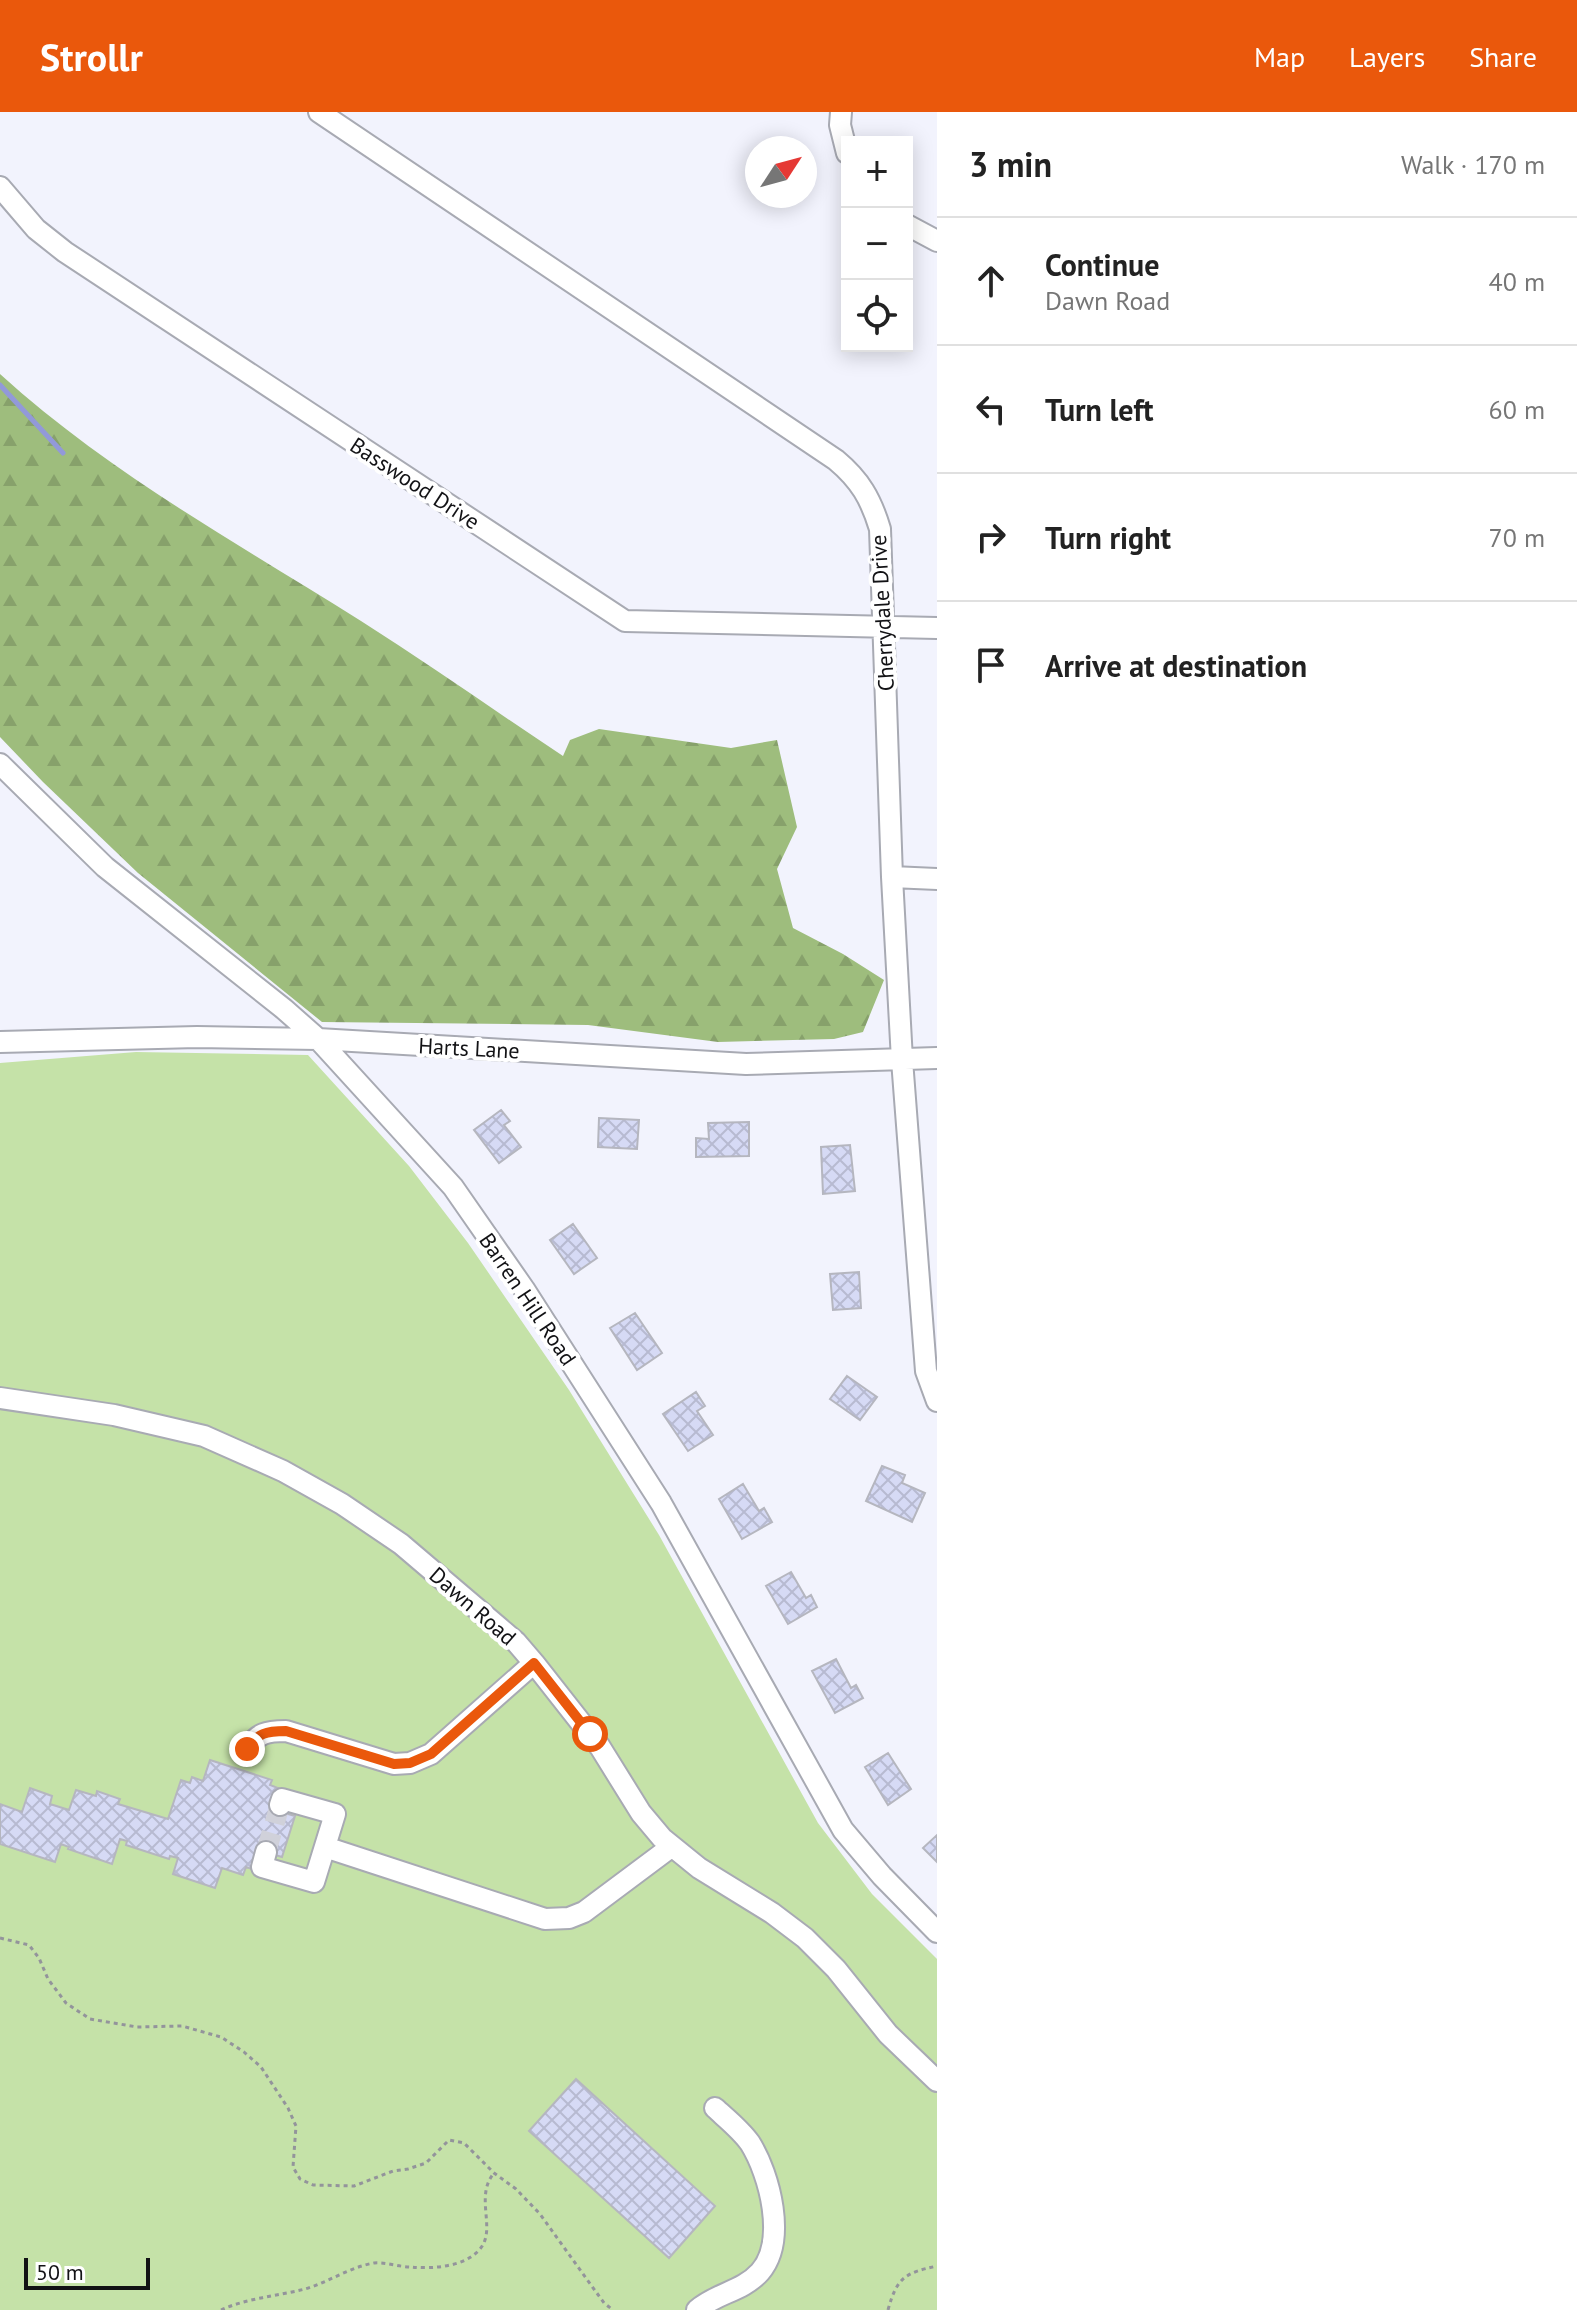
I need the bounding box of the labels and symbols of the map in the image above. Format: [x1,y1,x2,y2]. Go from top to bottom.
north arrow [745,136,817,208]
street label: Basswood Drive [345,431,485,535]
street label: Cherrydale Drive [864,534,900,692]
street label: Harts Lane [418,1031,520,1065]
street label: Barren Hill Road [473,1227,583,1371]
street label: Dawn Road [424,1561,522,1651]
route start [572,1716,608,1752]
route end [229,1731,265,1767]
scale bar [24,2254,150,2290]

